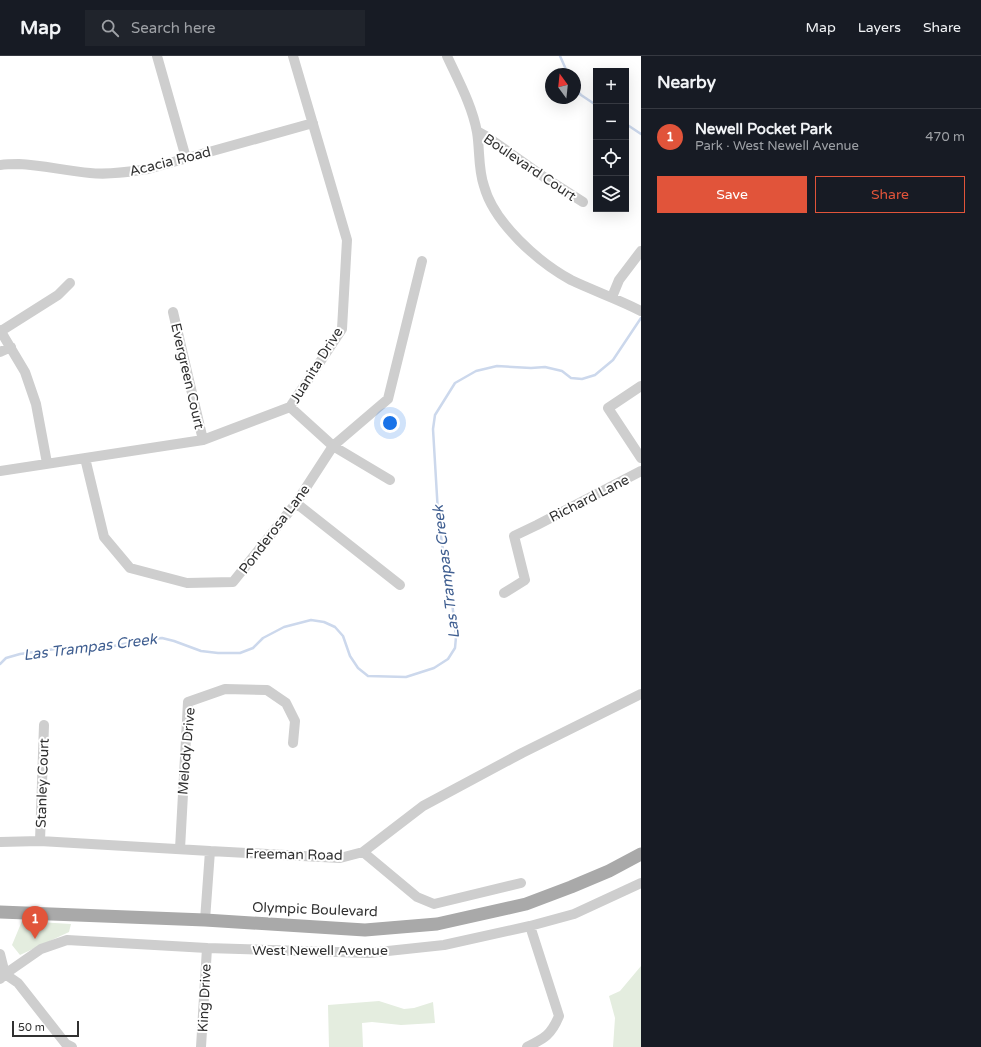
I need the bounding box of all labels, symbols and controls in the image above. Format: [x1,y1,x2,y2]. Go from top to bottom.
search box [85,10,365,46]
text: Map [20,17,61,39]
icon: search [99,17,121,39]
text: Search here [131,19,215,37]
text: Map [806,19,836,36]
text: Layers [858,19,901,36]
text: Share [923,19,961,36]
north arrow [545,68,581,104]
map controls [593,68,629,212]
button: + [593,68,629,104]
text: Nearby [657,72,716,93]
button: − [593,104,629,140]
text: Newell Pocket Park [695,120,832,138]
text: 1 [666,129,674,145]
text: 470 m [925,129,965,145]
street label: Boulevard Court [480,130,580,205]
text: Park · West Newell Avenue [695,138,859,154]
button: locate [593,140,629,176]
street label: Acacia Road [128,143,213,180]
button: layers [593,176,629,212]
button: Save [657,176,807,213]
button: Share [815,176,965,213]
street label: Evergreen Court [167,321,208,431]
street label: Juanita Drive [286,324,347,406]
your location [380,413,400,433]
street label: Richard Lane [546,471,632,526]
street label: Ponderosa Lane [235,481,314,577]
water label: Las Trampas Creek [429,502,463,640]
water label: Las Trampas Creek [22,630,160,664]
street label: Melody Drive [174,707,199,795]
street label: Stanley Court [32,737,53,828]
street label: Freeman Road [245,845,343,864]
street label: Olympic Boulevard [252,899,378,920]
pin: 1 [22,906,48,939]
street label: West Newell Avenue [252,942,388,959]
street label: King Drive [194,963,215,1033]
scale bar [12,1019,79,1038]
text: 50 m [18,1021,45,1034]

